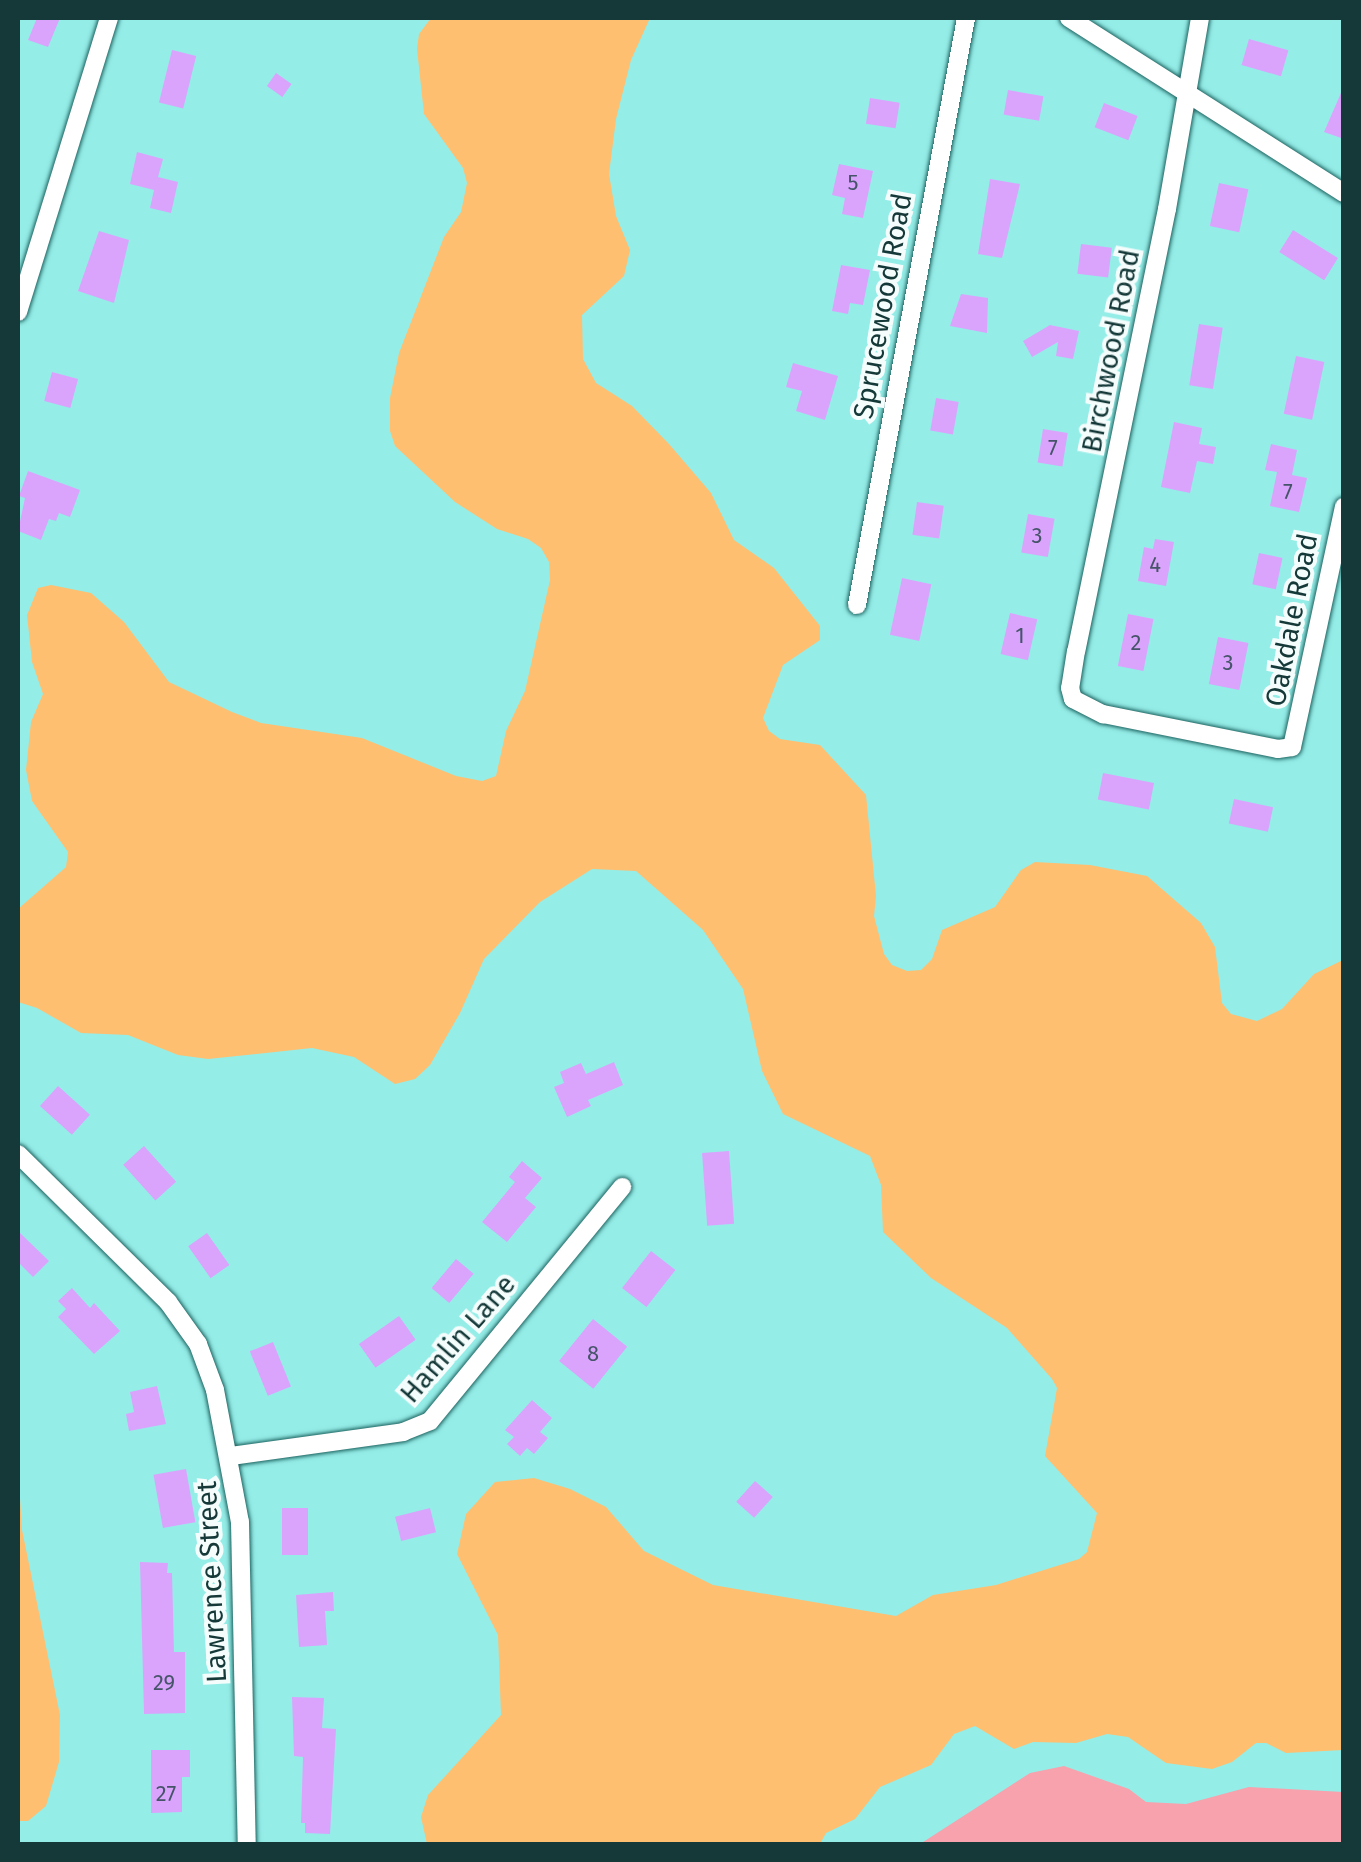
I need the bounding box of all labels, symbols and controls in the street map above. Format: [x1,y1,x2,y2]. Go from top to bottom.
house number: 5 [847,170,859,196]
street label: Sprucewood Road [847,191,919,421]
street label: Birchwood Road [1075,247,1147,455]
house number: 7 [1048,435,1058,461]
house number: 7 [1283,479,1293,505]
house number: 3 [1032,523,1042,549]
street label: Oakdale Road [1259,531,1325,709]
house number: 4 [1149,552,1161,578]
house number: 1 [1015,623,1025,649]
house number: 2 [1131,630,1141,656]
house number: 3 [1223,650,1233,676]
street label: Hamlin Lane [393,1268,523,1410]
house number: 8 [587,1341,599,1367]
street label: Lawrence Street [190,1480,234,1684]
house number: 29 [153,1670,175,1696]
house number: 27 [156,1781,176,1807]

